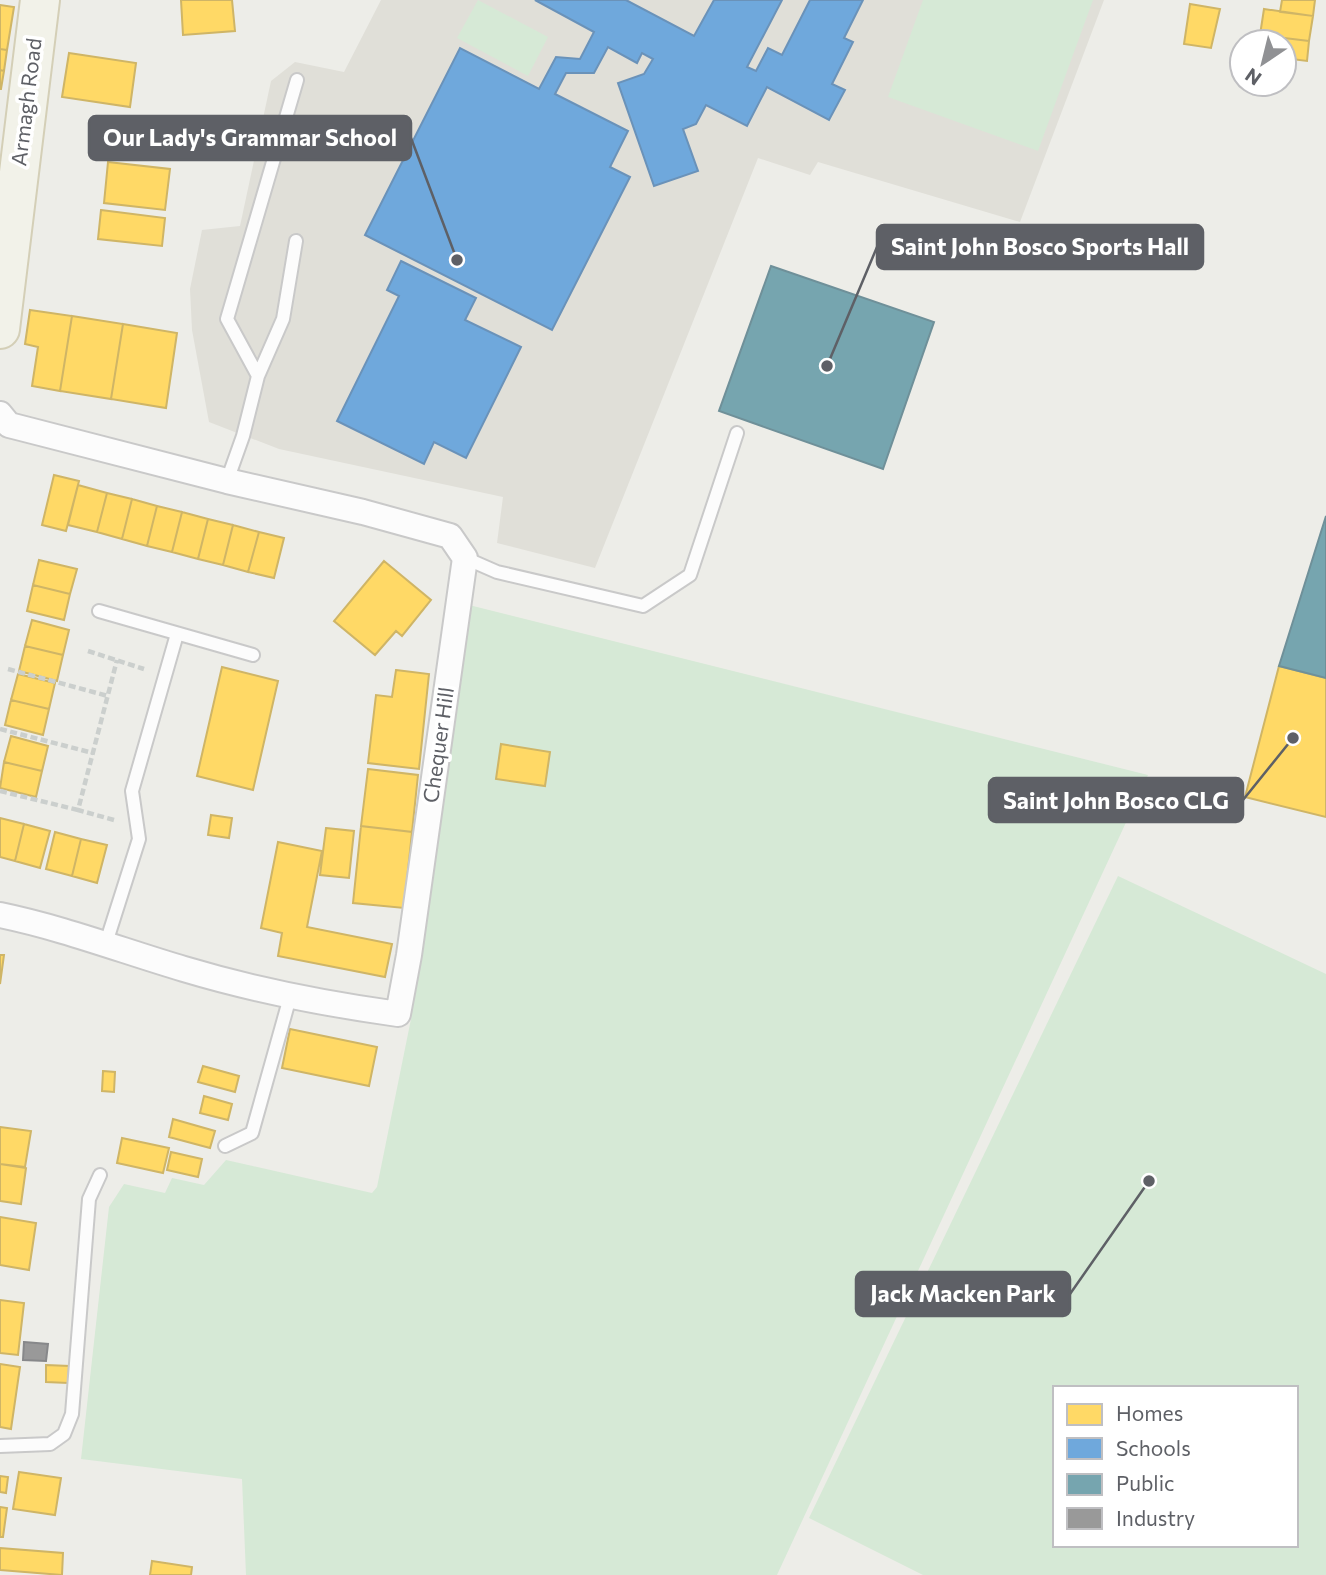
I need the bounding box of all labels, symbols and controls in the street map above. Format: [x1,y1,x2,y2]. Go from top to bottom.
north arrow [1228,28,1298,98]
street label: Armagh Road [5,36,46,167]
text: N [1241,64,1265,91]
callout: Our Lady's Grammar School [89,116,411,160]
text: Our Lady's Grammar School [103,123,397,151]
callout: Saint John Bosco Sports Hall [877,225,1203,269]
text: Saint John Bosco Sports Hall [891,232,1189,260]
street label: Chequer Hill [417,685,458,804]
callout: Saint John Bosco CLG [989,778,1243,822]
text: Saint John Bosco CLG [1003,786,1229,814]
callout: Jack Macken Park [856,1272,1070,1316]
text: Jack Macken Park [870,1279,1056,1307]
legend [1053,1386,1298,1547]
text: Homes [1116,1400,1183,1425]
text: Schools [1116,1435,1191,1460]
text: Public [1116,1470,1174,1495]
text: Industry [1116,1505,1195,1530]

